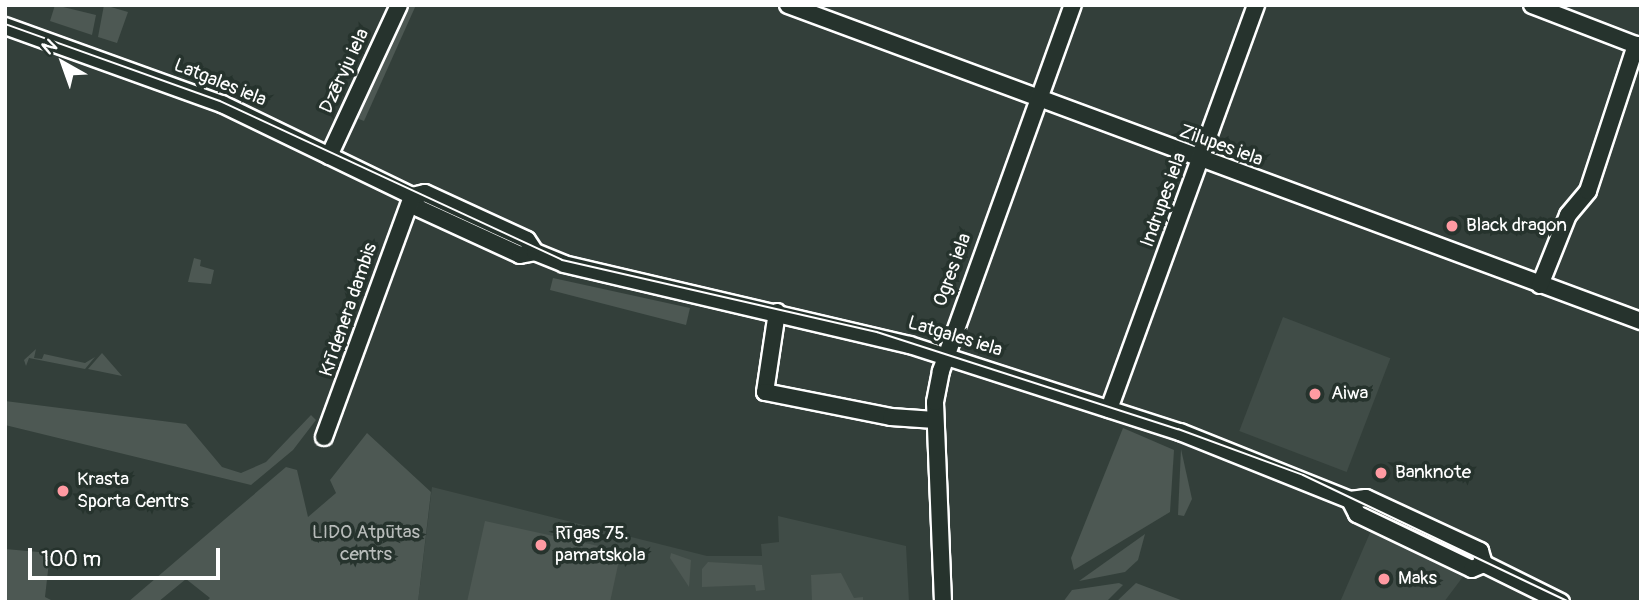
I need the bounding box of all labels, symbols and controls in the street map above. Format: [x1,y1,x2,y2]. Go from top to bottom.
street label: Dzērvju iela [315,25,375,117]
north arrow [28,28,98,98]
text: N [37,34,62,60]
street label: Latgales iela [170,54,270,112]
street label: Zilupes iela [1176,120,1266,172]
street label: Indrupes iela [1136,150,1192,250]
place label: Black dragon [1466,215,1567,237]
marker: Black dragon [1444,218,1460,234]
street label: Ogres iela [929,230,977,310]
street label: Krīdenera dambis [315,240,383,380]
street label: Latgales iela [905,312,1005,362]
place label: Aiwa [1331,383,1368,405]
marker: Aiwa [1305,384,1325,404]
place label: Banknote [1395,462,1471,484]
marker: Banknote [1373,465,1389,481]
place label: Krasta Sporta Centrs [77,469,189,513]
marker: Krasta Sporta Centrs [55,483,71,499]
park label: LIDO Atpūtas centrs [312,522,420,566]
place label: Rīgas 75. pamatskola [555,523,646,567]
scale bar [32,534,224,578]
marker: Rīgas 75. pamatskola [533,537,549,553]
text: 100 m [41,546,101,573]
place label: Maks [1398,568,1437,590]
marker: Maks [1376,571,1392,587]

